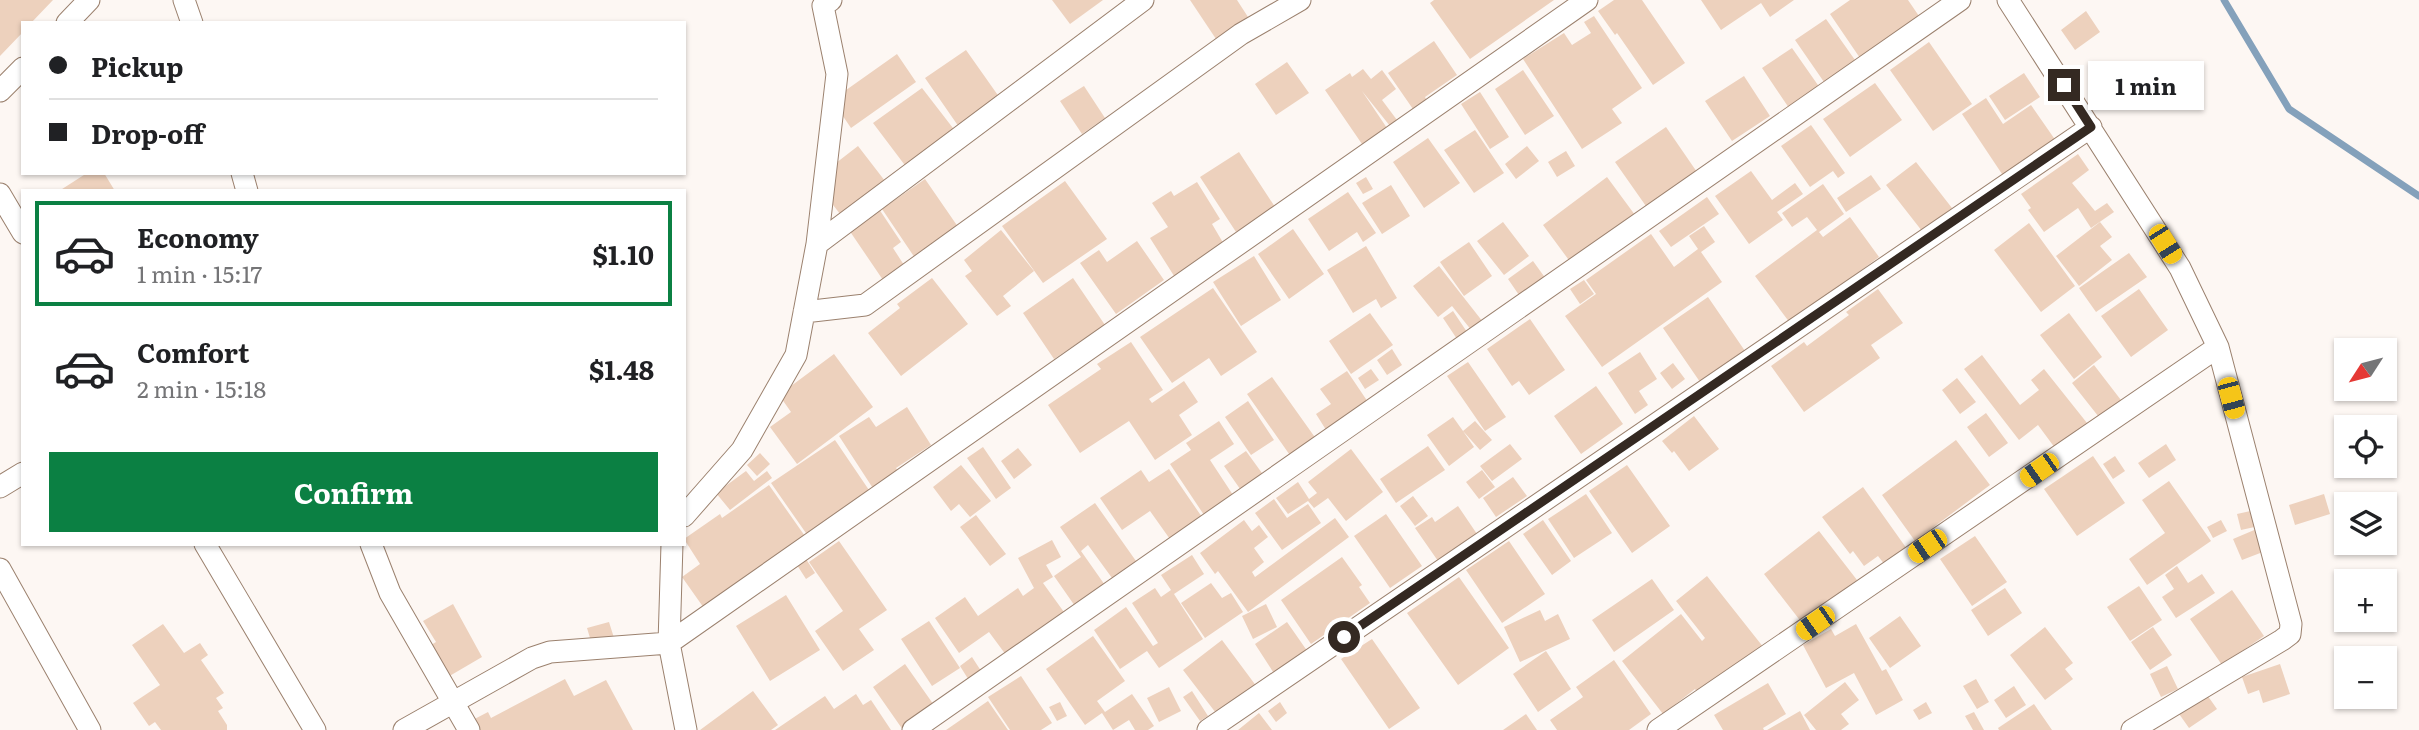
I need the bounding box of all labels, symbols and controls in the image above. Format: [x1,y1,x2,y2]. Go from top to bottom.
text: Pickup [91,46,183,85]
callout: 1 min [2088,60,2204,110]
text: 1 min [2115,68,2177,102]
route end [2048,69,2080,101]
text: Drop-off [91,113,204,152]
text: Economy [137,217,259,256]
car [2145,221,2186,267]
icon: car [53,222,116,285]
text: $1.10 [592,234,654,273]
text: 1 min · 15:17 [137,256,262,290]
text: Comfort [137,332,249,371]
icon: car [53,337,116,400]
north arrow [2334,338,2398,401]
map controls [2334,338,2397,709]
text: $1.48 [589,349,654,388]
text: 2 min · 15:18 [137,371,266,405]
car [2216,375,2247,421]
button: locate [2334,415,2397,478]
car [2016,449,2063,491]
button: Confirm [49,452,658,532]
button: layers [2334,492,2397,555]
car [1904,526,1951,566]
button: + [2334,569,2397,632]
car [1792,602,1839,644]
route start [1328,621,1360,653]
button: − [2334,646,2397,709]

